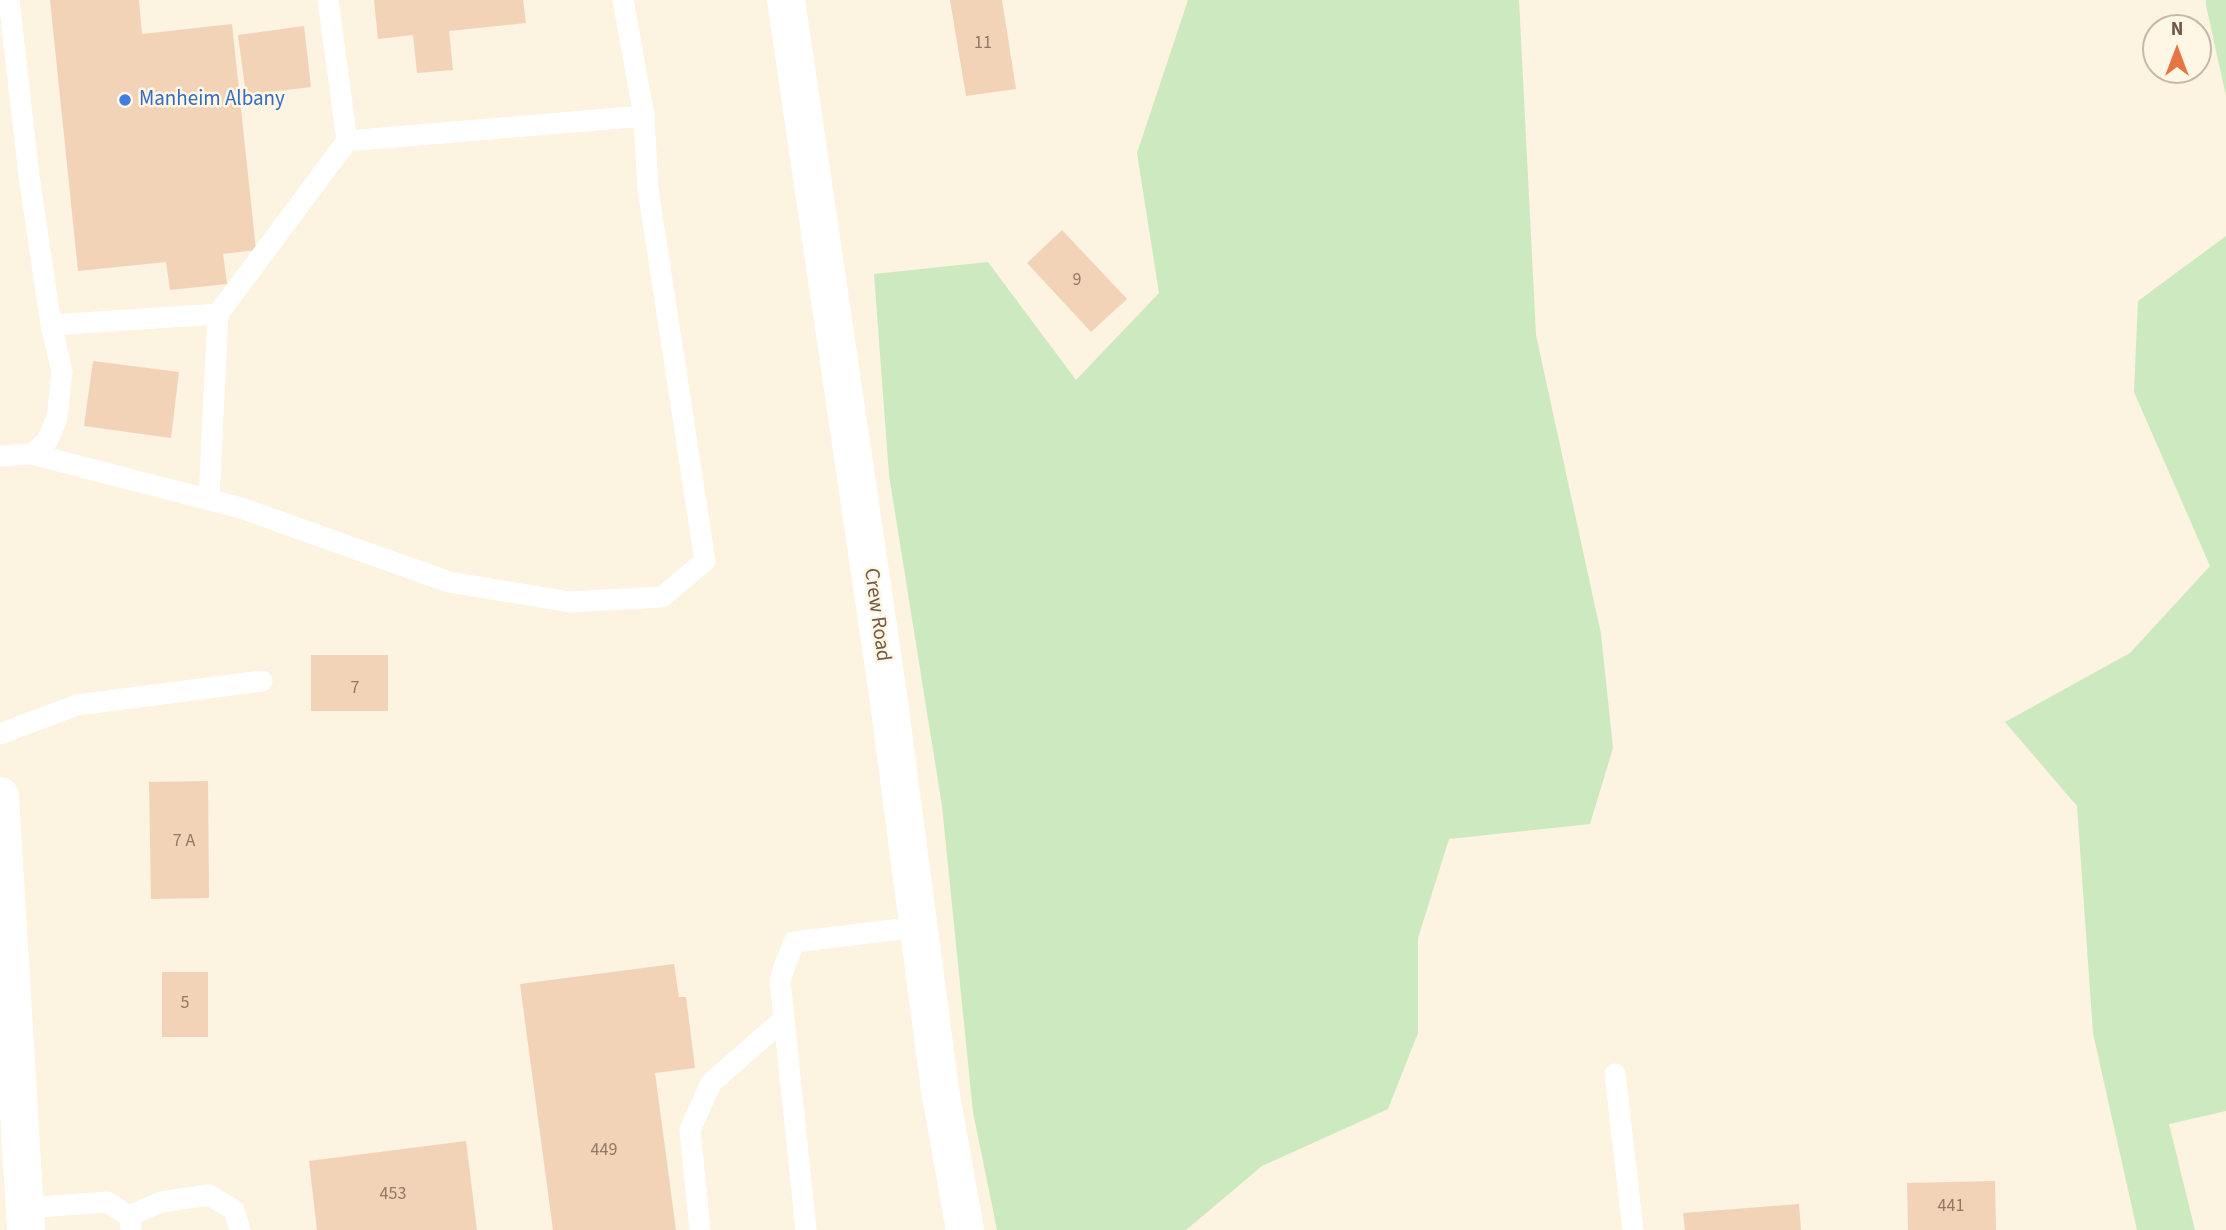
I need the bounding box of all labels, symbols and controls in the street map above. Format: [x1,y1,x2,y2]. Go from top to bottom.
north arrow [2142,14,2212,84]
text: N [2171,16,2183,43]
house number: 11 [974,33,992,55]
place label: Manheim Albany [139,87,285,113]
marker: Manheim Albany [117,92,133,108]
house number: 9 [1073,270,1081,292]
street label: Crew Road [857,567,895,663]
house number: 7 [351,678,359,700]
house number: 7 A [173,831,195,853]
house number: 5 [181,993,189,1015]
house number: 449 [591,1140,617,1162]
house number: 453 [380,1184,406,1206]
house number: 441 [1938,1196,1964,1218]

